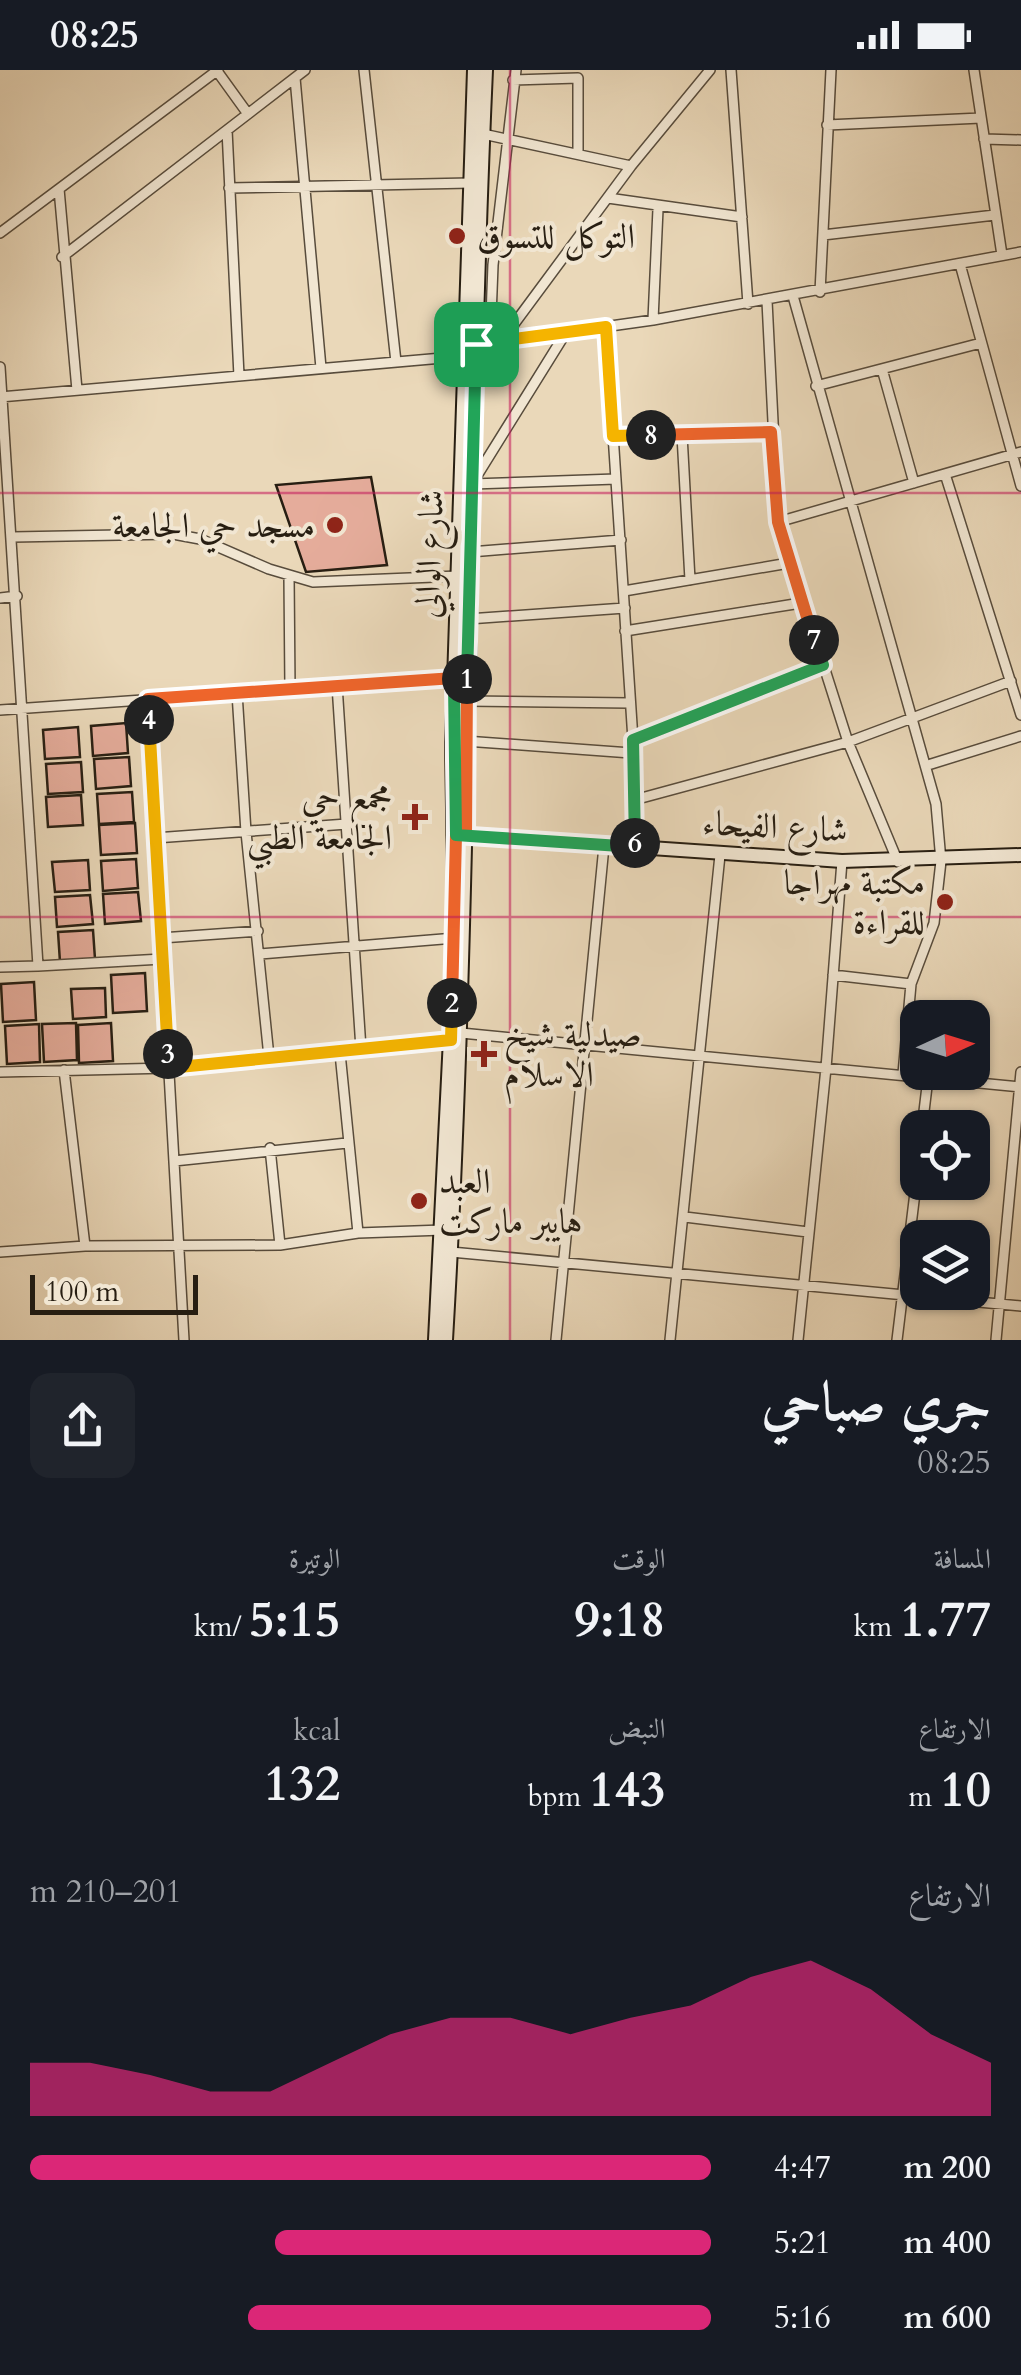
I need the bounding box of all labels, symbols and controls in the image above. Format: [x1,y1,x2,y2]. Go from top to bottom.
text: 08:25 [50,9,139,61]
place label: التوكل للتسوق [477,213,635,261]
marker: التوكل للتسوق [446,225,468,247]
pin [434,302,519,387]
icon: arrive [449,317,504,372]
pin: 8 [626,410,676,460]
text: 8 [644,416,658,454]
street label: شارع الوالي [404,489,460,619]
place label: مسجد حي الجامعة [112,502,315,554]
marker: مسجد حي الجامعة [324,514,346,536]
pin: 7 [789,615,839,665]
text: 7 [807,621,821,659]
pin: 1 [442,654,492,704]
text: 1 [460,660,474,698]
pin: 4 [124,695,174,745]
text: 4 [142,701,156,739]
place label: مجمع حي الجامعة الطبي [247,774,392,870]
street label: شارع الفيحاء [701,799,849,859]
marker: مجمع حي الجامعة الطبي [402,804,428,830]
pin: 6 [610,818,660,868]
text: 6 [628,824,642,862]
place label: مكتبة مهراجا للقراءة [784,859,925,947]
marker: مكتبة مهراجا للقراءة [934,891,956,913]
pin: 2 [427,978,477,1028]
text: 2 [445,984,459,1022]
north arrow [900,1000,990,1090]
map controls [900,1000,990,1310]
place label: صيدلية شيخ الاسلام [504,1011,642,1105]
pin: 3 [143,1029,193,1079]
text: 3 [161,1035,175,1073]
marker: صيدلية شيخ الاسلام [473,1043,495,1065]
button: locate [900,1110,990,1200]
place label: العبد هايبر ماركت [439,1158,583,1246]
marker: العبد هايبر ماركت [408,1190,430,1212]
button: layers [900,1220,990,1310]
scale bar [30,1270,198,1314]
text: 100 m [45,1273,119,1311]
text: جري صباحي [761,1366,991,1440]
button: share [30,1373,135,1478]
text: 08:25 [917,1441,991,1485]
text: الوتيرة [289,1540,340,1578]
text: الوقت [612,1540,666,1578]
text: المسافة [934,1540,991,1578]
text: 5:15 [249,1586,340,1654]
text: 9:18 [574,1586,666,1654]
text: 1.77 [900,1586,991,1654]
text: /km [194,1608,249,1646]
text: km [853,1608,900,1646]
text: النبض [608,1710,666,1748]
text: الارتفاع [918,1710,991,1748]
text: kcal [293,1712,340,1750]
text: 132 [264,1750,340,1818]
text: 143 [589,1756,666,1824]
text: 10 [940,1756,991,1824]
text: bpm [528,1778,589,1816]
text: m [909,1778,940,1816]
text: 201–210 m [30,1870,182,1914]
text: الارتفاع [908,1874,991,1918]
text: 4:47 [774,2146,831,2190]
text: 200 m [904,2146,991,2190]
text: 5:21 [774,2221,831,2265]
text: 400 m [904,2221,991,2265]
text: 5:16 [774,2296,831,2340]
text: 600 m [904,2296,991,2340]

